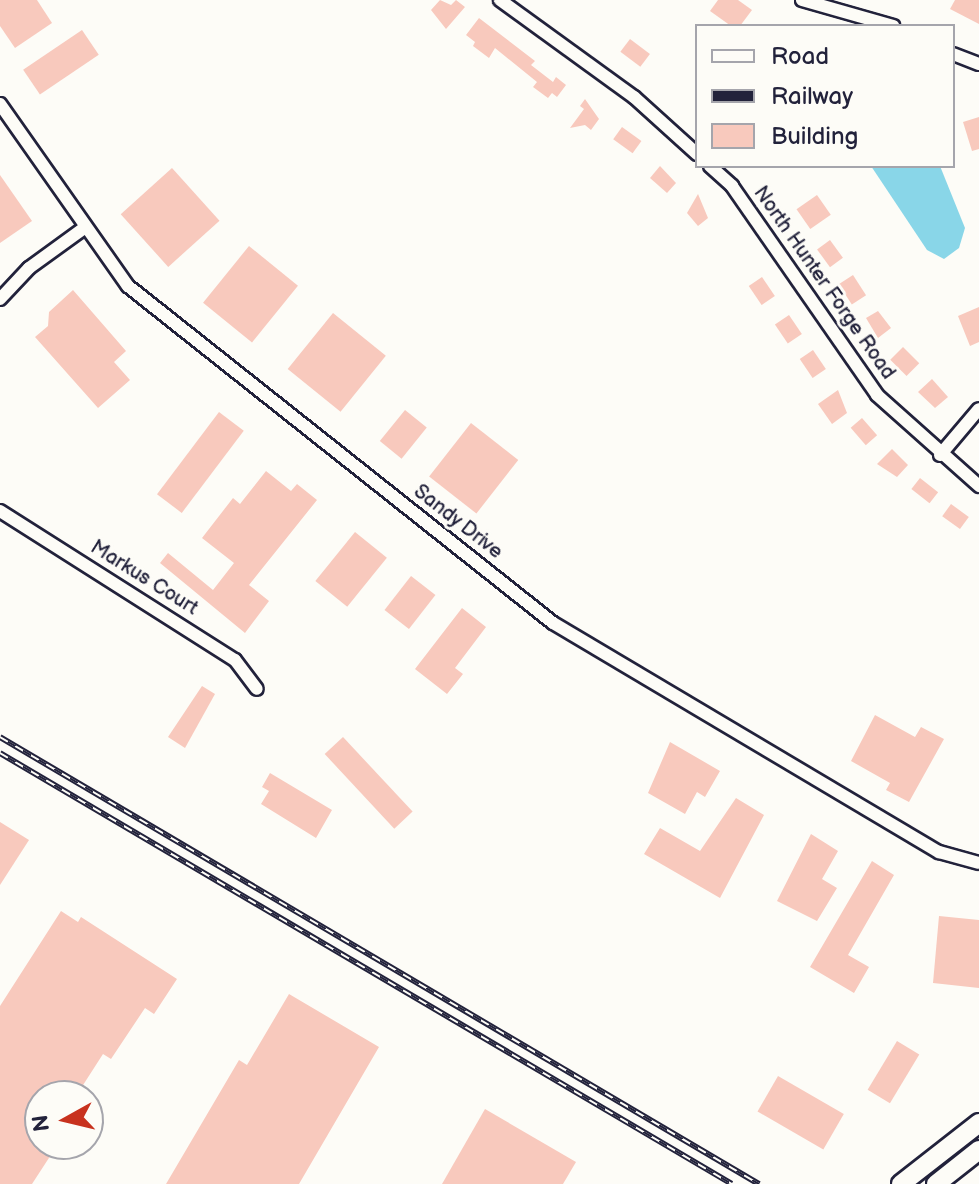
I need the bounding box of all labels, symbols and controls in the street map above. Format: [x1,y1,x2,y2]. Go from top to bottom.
legend [695,24,955,168]
text: Road [771,42,829,71]
text: Railway [771,82,853,111]
text: Building [771,122,858,151]
street label: North Hunter Forge Road [748,182,900,384]
street label: Sandy Drive [408,479,508,565]
street label: Markus Court [86,535,202,621]
north arrow [24,1080,104,1160]
text: N [27,1113,56,1133]

